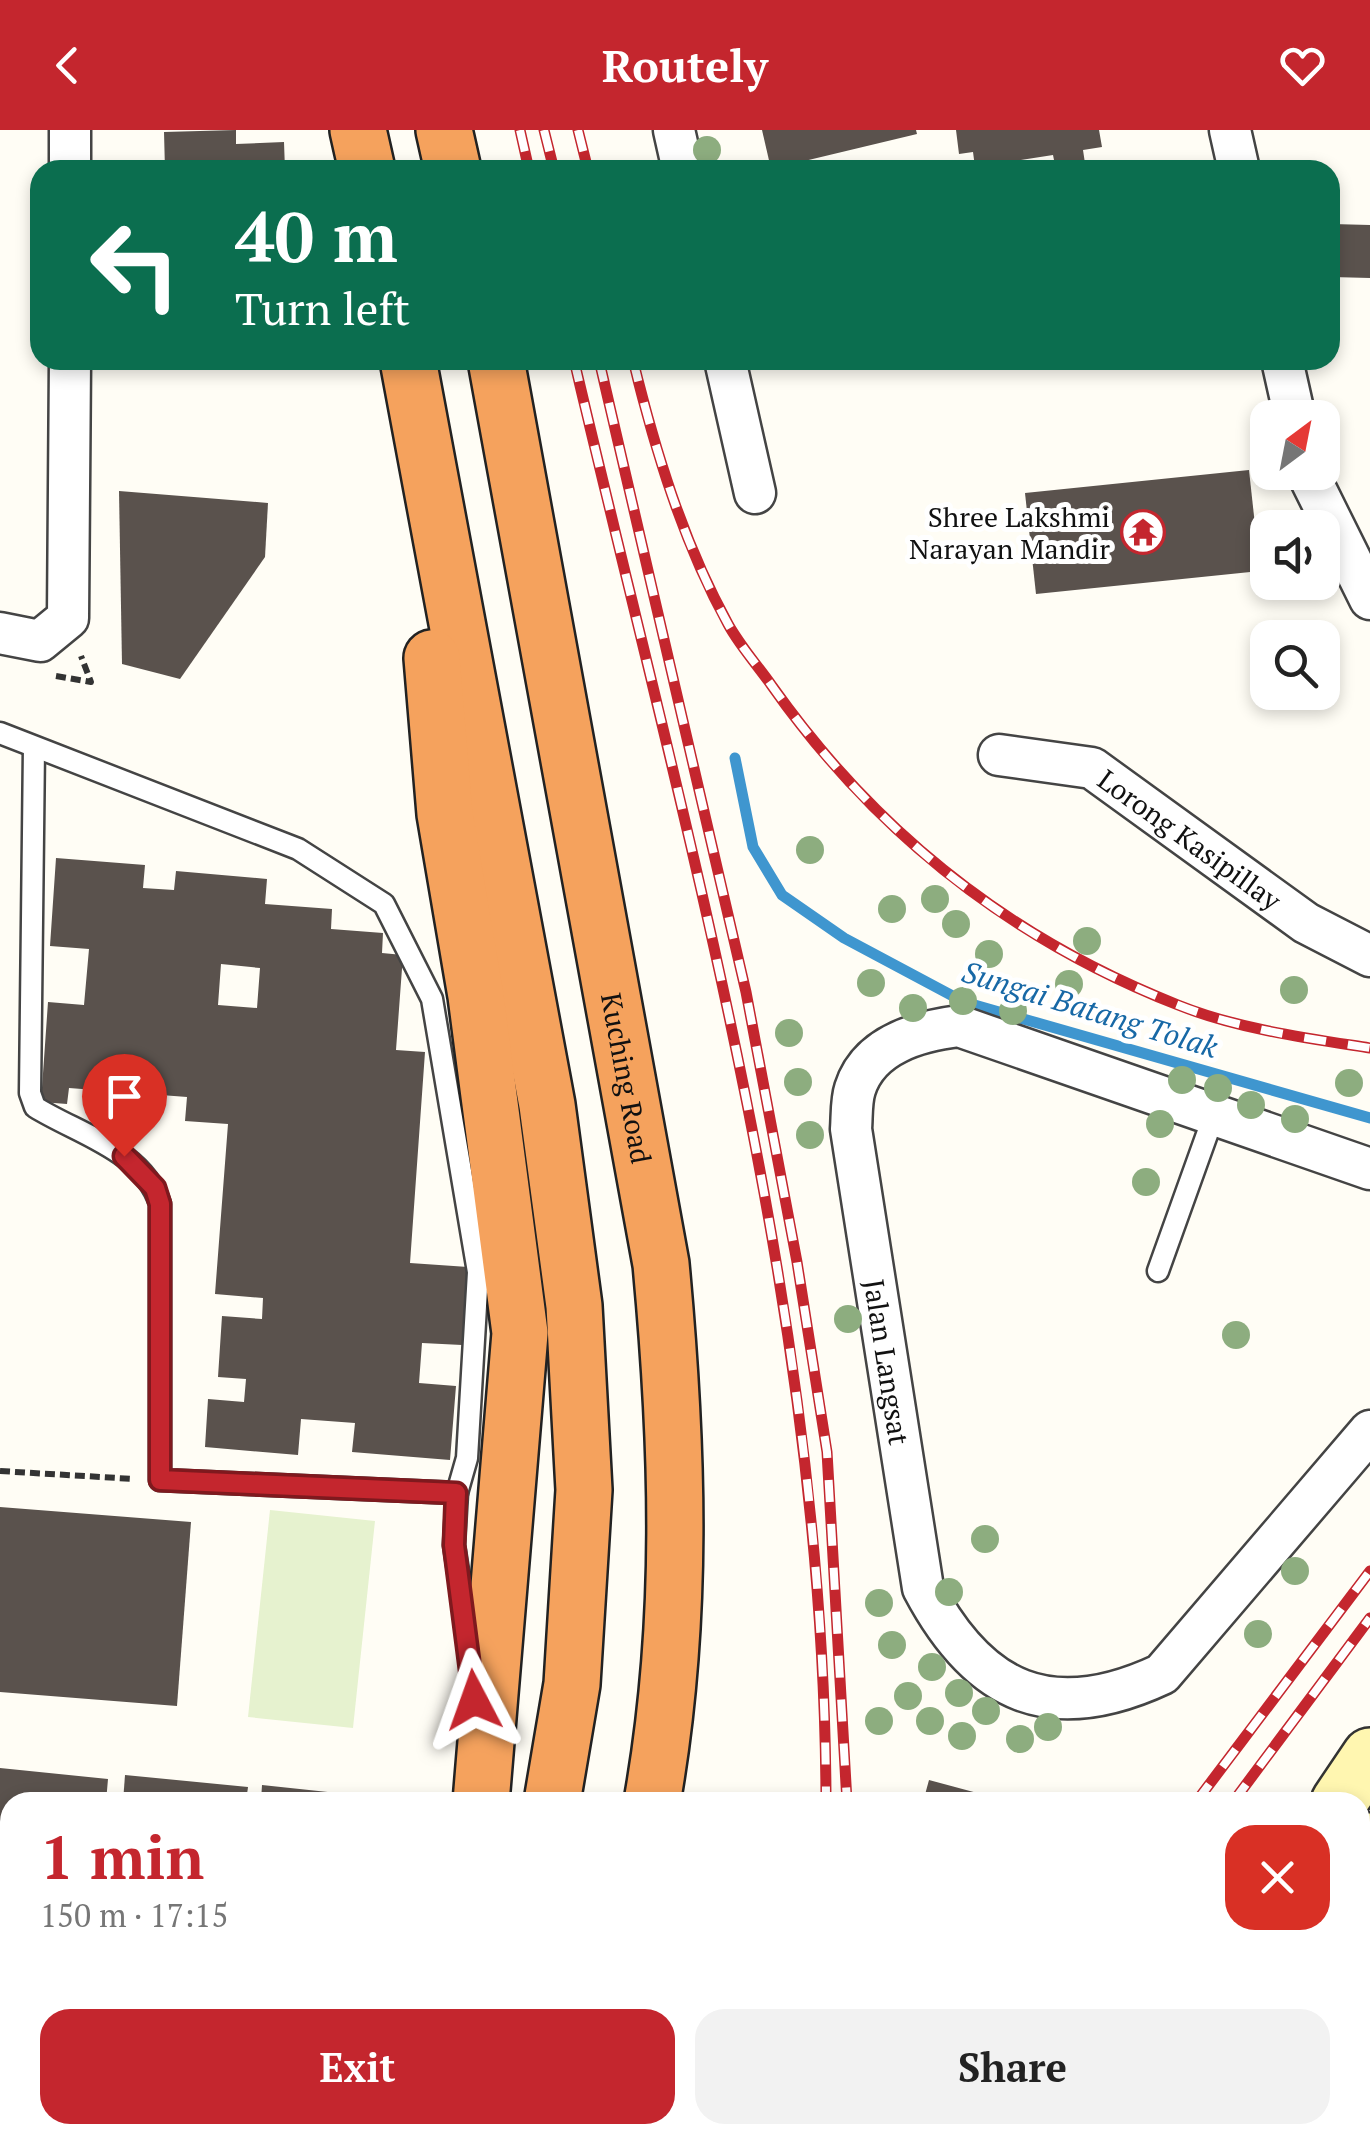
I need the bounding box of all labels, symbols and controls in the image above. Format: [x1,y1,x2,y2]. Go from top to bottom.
text: Routely [602,35,768,95]
icon: back [40,38,95,93]
icon: heart [1275,38,1330,93]
text: 40 m [235,189,398,282]
icon: left [70,200,200,330]
text: Turn left [235,278,410,338]
north arrow [1250,400,1340,490]
map controls [1250,400,1340,710]
place label: Shree Lakshmi Narayan Mandir [909,498,1110,567]
temple icon: Shree Lakshmi Narayan Mandir [1120,509,1166,555]
button: sound [1250,510,1340,600]
button: search [1250,620,1340,710]
street label: Lorong Kasipillay [1091,760,1290,918]
water label: Sungai Batang Tolak [957,951,1223,1067]
street label: Kuching Road [593,990,661,1166]
pin [82,1054,167,1157]
icon: arrive [97,1069,152,1124]
street label: Jalan Langsat [856,1276,919,1448]
position arrow [422,1648,526,1752]
text: 1 min [40,1817,204,1896]
button: close [1225,1825,1330,1930]
text: 150 m · 17:15 [40,1894,228,1936]
button: Exit [40,2009,675,2124]
button: Share [695,2009,1330,2124]

